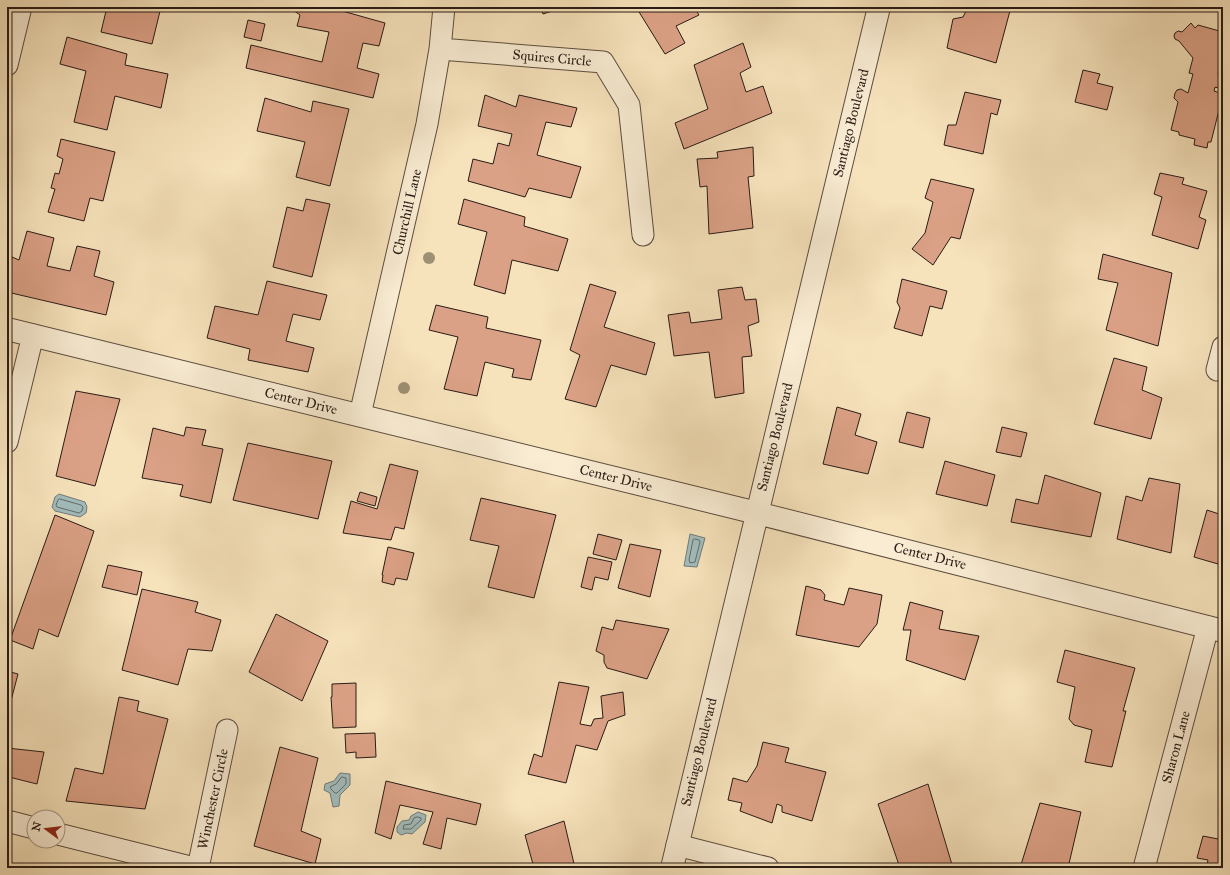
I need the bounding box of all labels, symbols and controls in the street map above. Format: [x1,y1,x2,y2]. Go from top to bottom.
street label: Squires Circle [512,46,592,71]
street label: Santiago Boulevard [829,67,873,179]
street label: Churchill Lane [389,167,425,257]
street label: Santiago Boulevard [753,381,797,493]
street label: Center Drive [263,384,339,418]
street label: Center Drive [578,461,654,495]
street label: Center Drive [892,539,968,573]
street label: Santiago Boulevard [677,696,721,808]
street label: Sharon Lane [1158,709,1194,785]
street label: Winchester Circle [194,747,232,851]
north arrow [26,809,66,849]
text: N [29,820,44,833]

